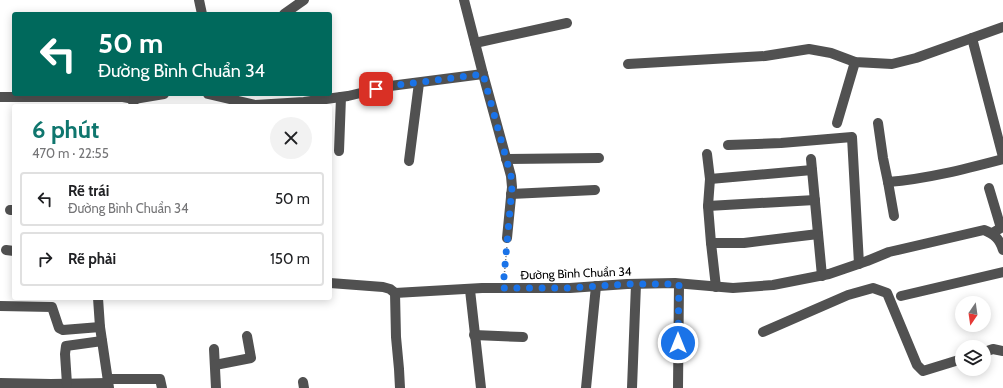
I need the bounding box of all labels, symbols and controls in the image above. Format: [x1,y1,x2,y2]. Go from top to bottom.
text: 50 m [98,26,163,60]
icon: left [32,28,84,80]
text: Đường Bình Chuẩn 34 [98,60,265,82]
pin [359,72,393,106]
icon: arrive [365,78,387,100]
text: 6 phút [32,115,99,144]
button: close [270,117,312,159]
text: 470 m · 22:55 [32,145,109,161]
text: Rẽ trái [68,182,109,200]
icon: left [34,188,56,210]
text: 50 m [275,190,310,208]
text: Đường Bình Chuẩn 34 [68,200,189,216]
icon: right [34,248,56,270]
text: Rẽ phải [68,250,116,268]
text: 150 m [270,250,310,268]
street label: Đường Bình Chuẩn 34 [520,264,632,282]
north arrow [955,296,991,332]
map controls [955,296,991,376]
position arrow [657,322,699,364]
button: layers [955,340,991,376]

